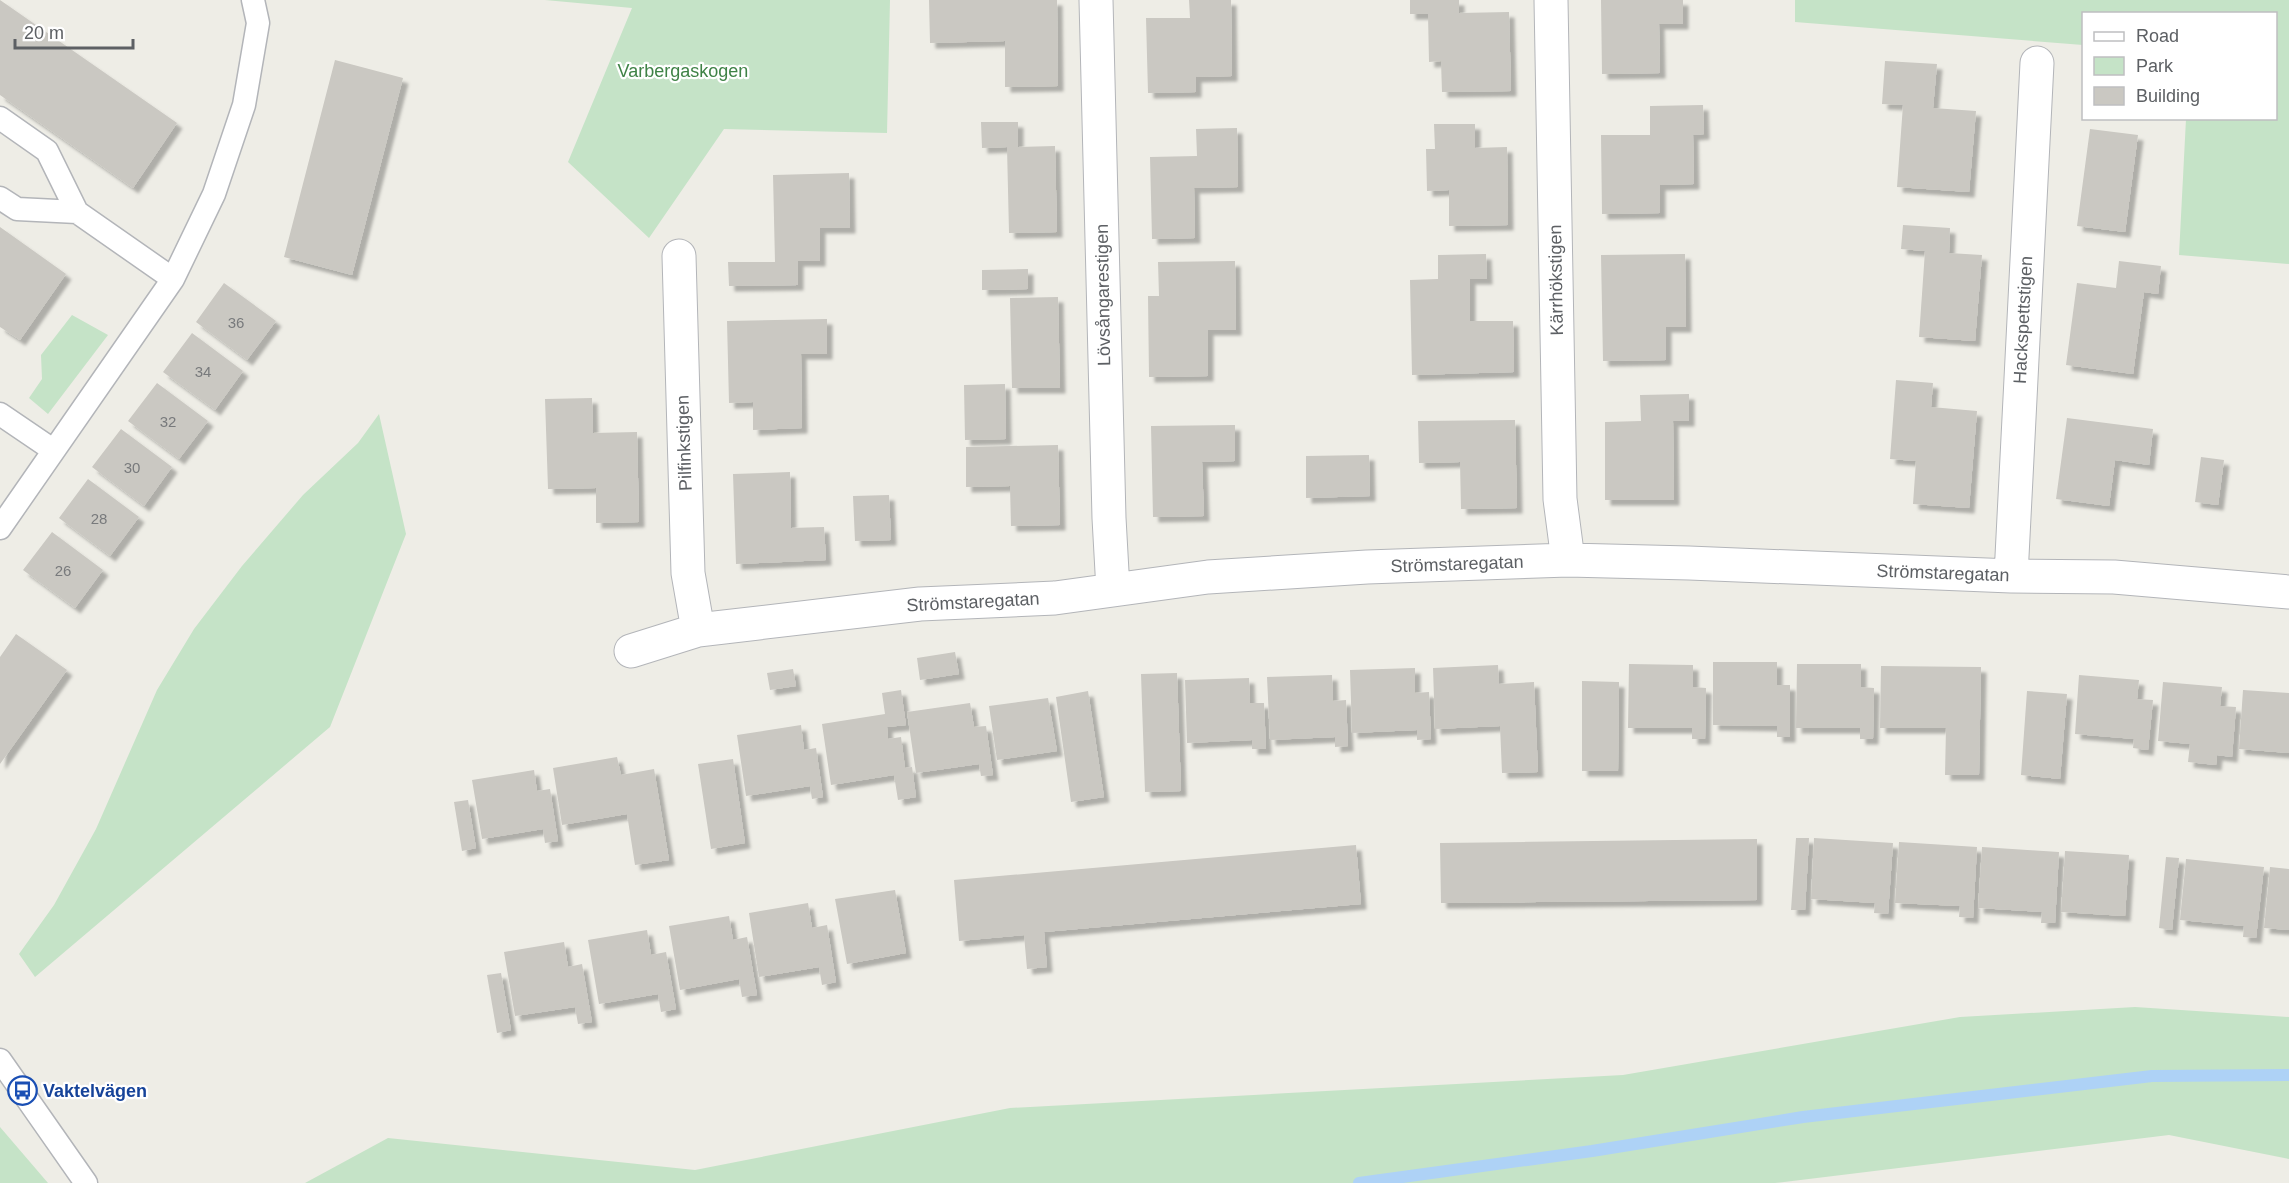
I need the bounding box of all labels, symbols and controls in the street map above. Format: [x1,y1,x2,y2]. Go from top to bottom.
scale bar [15,12,134,50]
legend [2082,12,2277,120]
text: 20 m [24,23,64,43]
text: Road [2136,26,2179,46]
text: Park [2136,56,2174,76]
park label: Varbergaskogen [618,61,748,81]
text: Building [2136,86,2200,106]
street label: Lövsångarestigen [1092,224,1114,366]
street label: Kärrhökstigen [1545,224,1567,336]
street label: Hackspettstigen [2010,256,2036,384]
house number: 36 [228,314,244,331]
house number: 34 [195,363,211,380]
street label: Pilfinkstigen [672,395,696,491]
house number: 32 [160,413,176,430]
house number: 30 [124,459,140,476]
house number: 28 [91,510,107,527]
street label: Strömstaregatan [1390,552,1524,576]
street label: Strömstaregatan [1876,561,2010,585]
house number: 26 [55,562,71,579]
street label: Strömstaregatan [906,589,1040,615]
bus stop icon: Vaktelvägen [6,1075,38,1107]
place label: Vaktelvägen [43,1081,147,1101]

